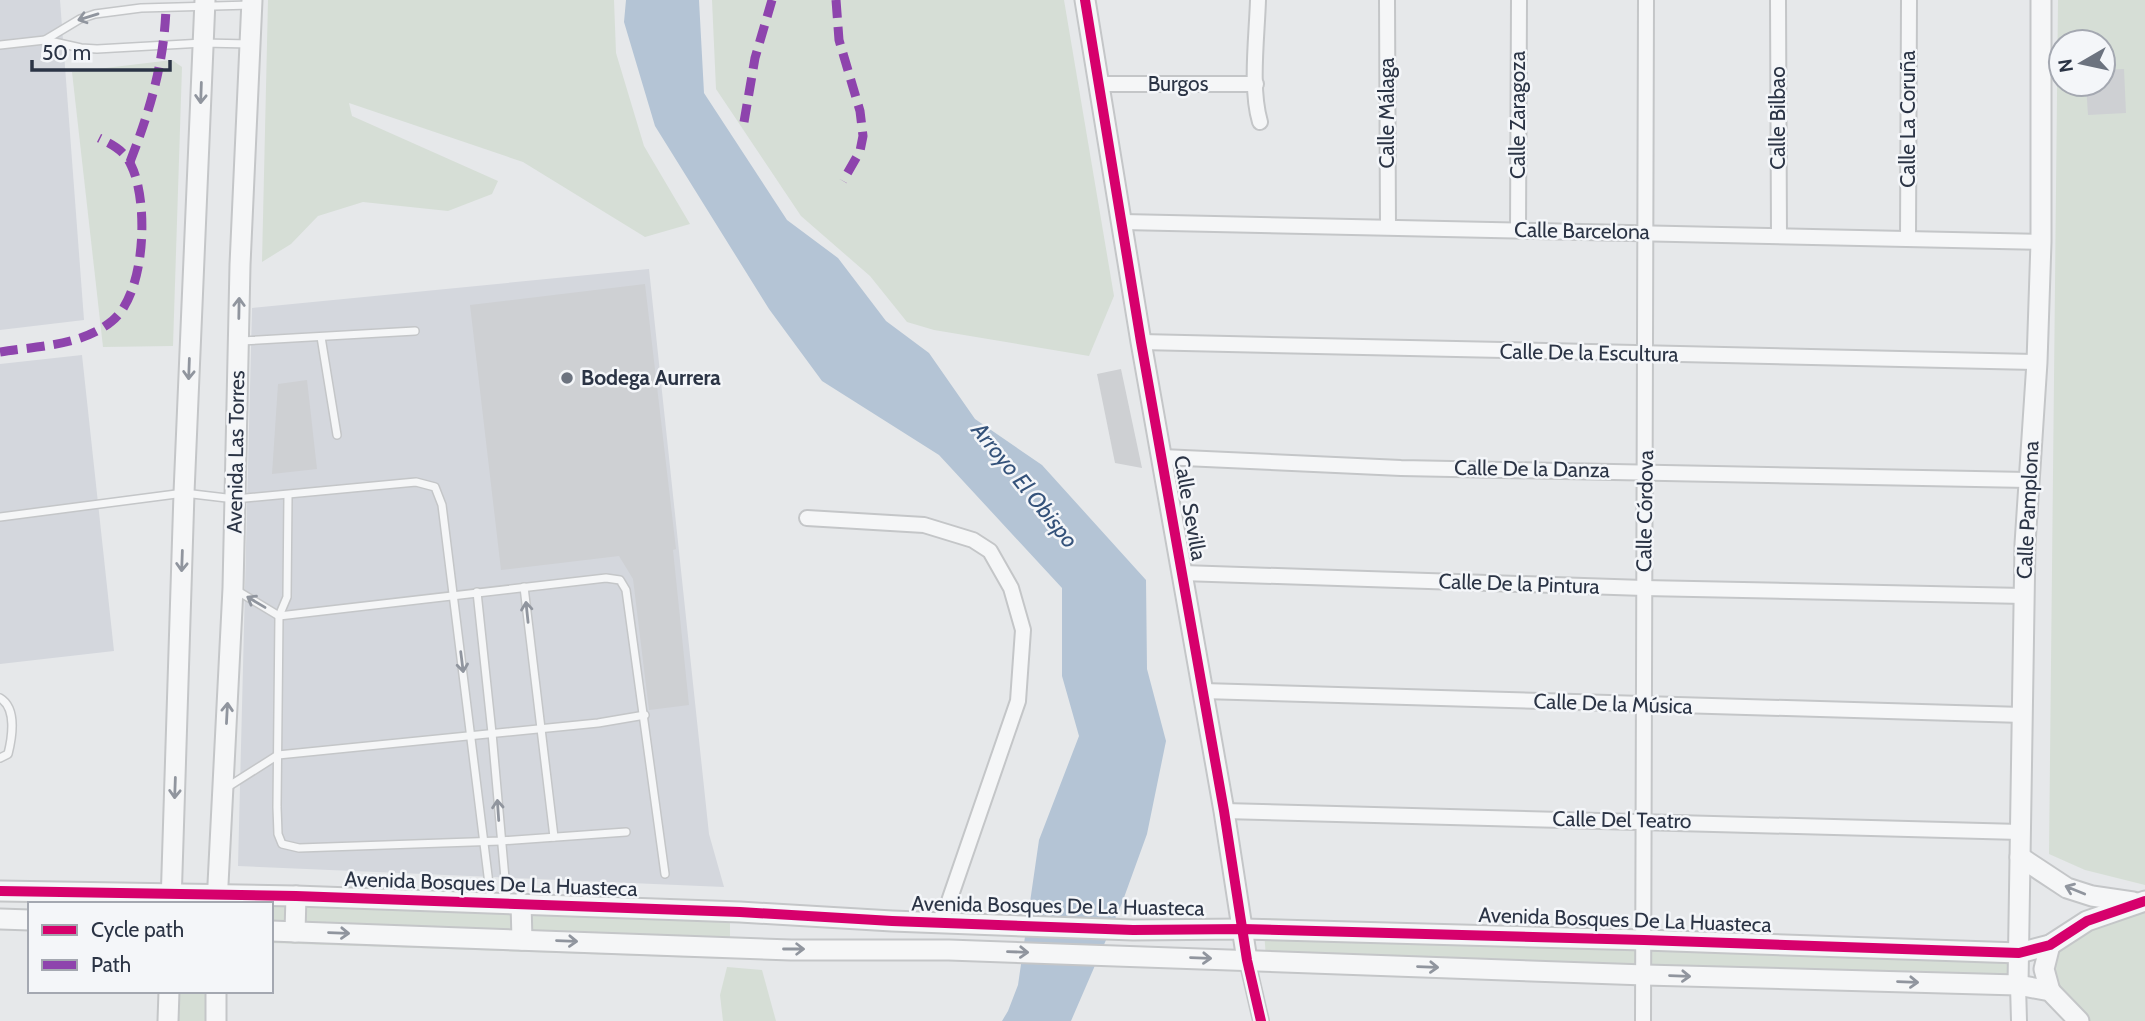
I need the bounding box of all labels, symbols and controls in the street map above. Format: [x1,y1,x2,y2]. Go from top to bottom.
one-way arrow [78,11,100,24]
scale bar [32,28,170,72]
north arrow [2047,28,2117,98]
text: 50 m [42,40,91,65]
street label: Calle La Coruña [1895,50,1920,188]
street label: Calle Zaragoza [1505,51,1530,179]
text: N [2053,57,2078,74]
street label: Calle Málaga [1374,58,1399,168]
street label: Calle Bilbao [1765,66,1790,170]
street label: Burgos [1148,71,1209,96]
one-way arrow [194,81,207,104]
street label: Calle Barcelona [1514,217,1650,244]
one-way arrow [232,297,246,320]
street label: Calle De la Escultura [1499,338,1679,367]
one-way arrow [183,357,196,380]
place label: Bodega Aurrera [581,365,721,390]
street label: Avenida Las Torres [222,370,249,534]
marker: Bodega Aurrera [559,370,575,386]
water label: Arroyo El Obispo [965,416,1084,553]
street label: Calle Pamplona [2011,440,2044,580]
street label: Calle Córdova [1631,450,1658,572]
street label: Calle Sevilla [1169,454,1212,562]
street label: Calle De la Danza [1454,455,1610,482]
one-way arrow [175,549,188,572]
street label: Calle De la Pintura [1438,568,1600,599]
one-way arrow [246,595,266,609]
one-way arrow [520,601,533,624]
one-way arrow [455,650,468,673]
street label: Calle De la Música [1533,688,1693,719]
one-way arrow [220,702,233,725]
one-way arrow [168,776,181,799]
one-way arrow [491,800,504,822]
street label: Calle Del Teatro [1552,806,1692,833]
street label: Avenida Bosques De La Huasteca [344,866,638,901]
one-way arrow [2065,883,2086,896]
street label: Avenida Bosques De La Huasteca [911,890,1205,921]
legend [28,902,273,993]
street label: Avenida Bosques De La Huasteca [1478,902,1772,937]
text: Cycle path [91,917,184,942]
one-way arrow [328,927,351,940]
one-way arrow [555,935,578,948]
one-way arrow [782,942,805,956]
one-way arrow [1006,945,1029,959]
text: Path [91,952,131,977]
one-way arrow [1189,952,1212,965]
one-way arrow [1417,961,1440,974]
one-way arrow [1669,970,1692,983]
one-way arrow [1896,976,1919,989]

